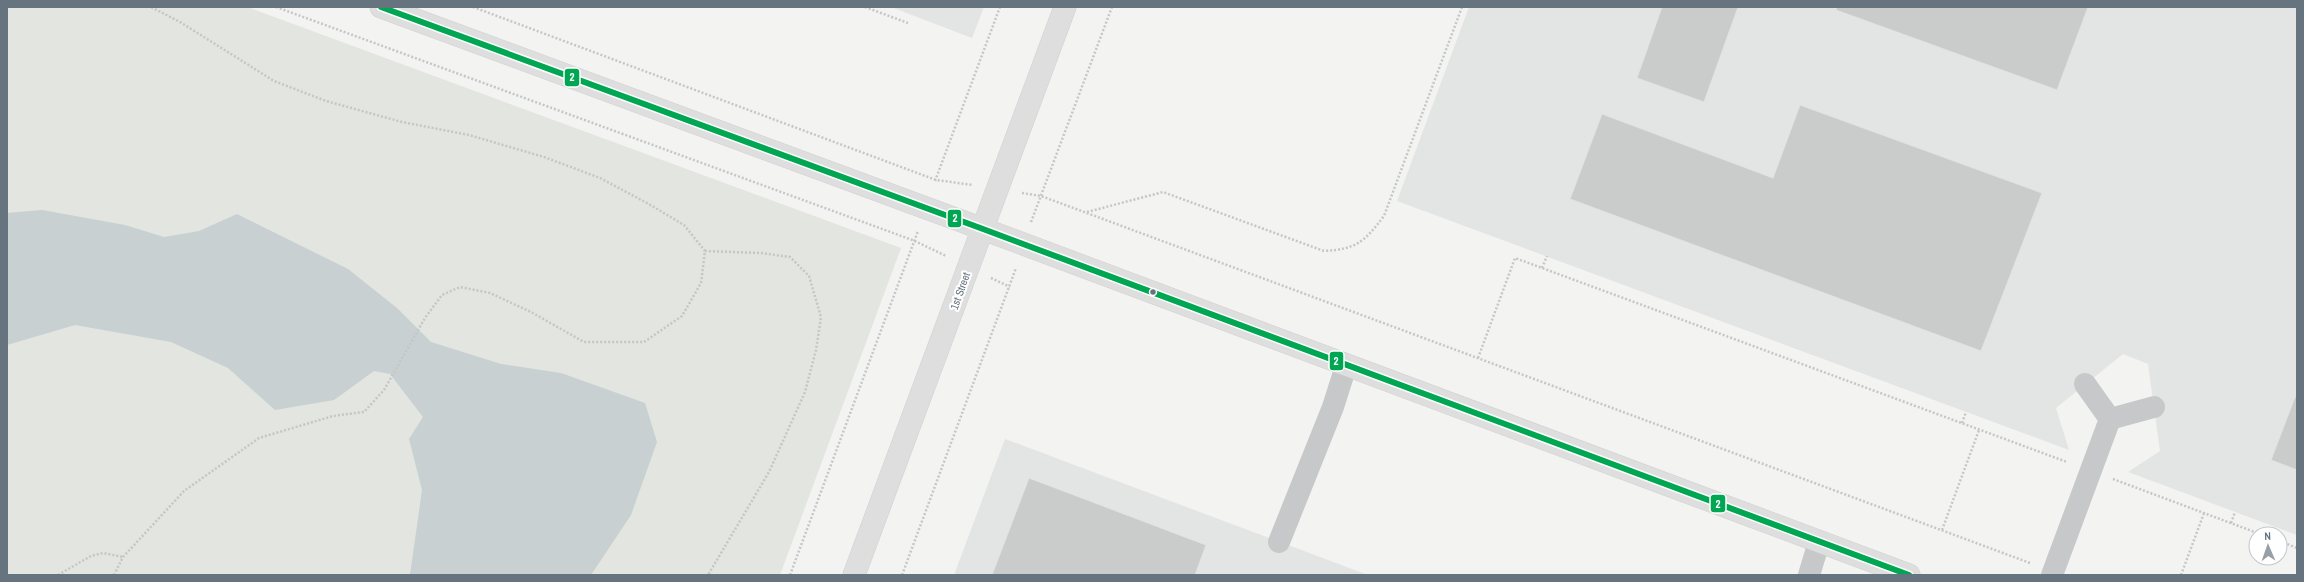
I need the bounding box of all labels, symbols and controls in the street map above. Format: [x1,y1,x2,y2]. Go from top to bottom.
line badge: 2 [564,68,580,87]
text: 2 [569,70,575,84]
line badge: 2 [947,209,962,228]
text: 2 [952,211,958,225]
street label: 1st Street [947,270,973,312]
unlabelled marker [1148,287,1158,297]
line badge: 2 [1329,351,1344,371]
text: 2 [1333,354,1339,368]
line badge: 2 [1710,494,1726,513]
text: 2 [1715,497,1721,511]
north arrow [2248,526,2288,566]
text: N [2264,529,2271,543]

